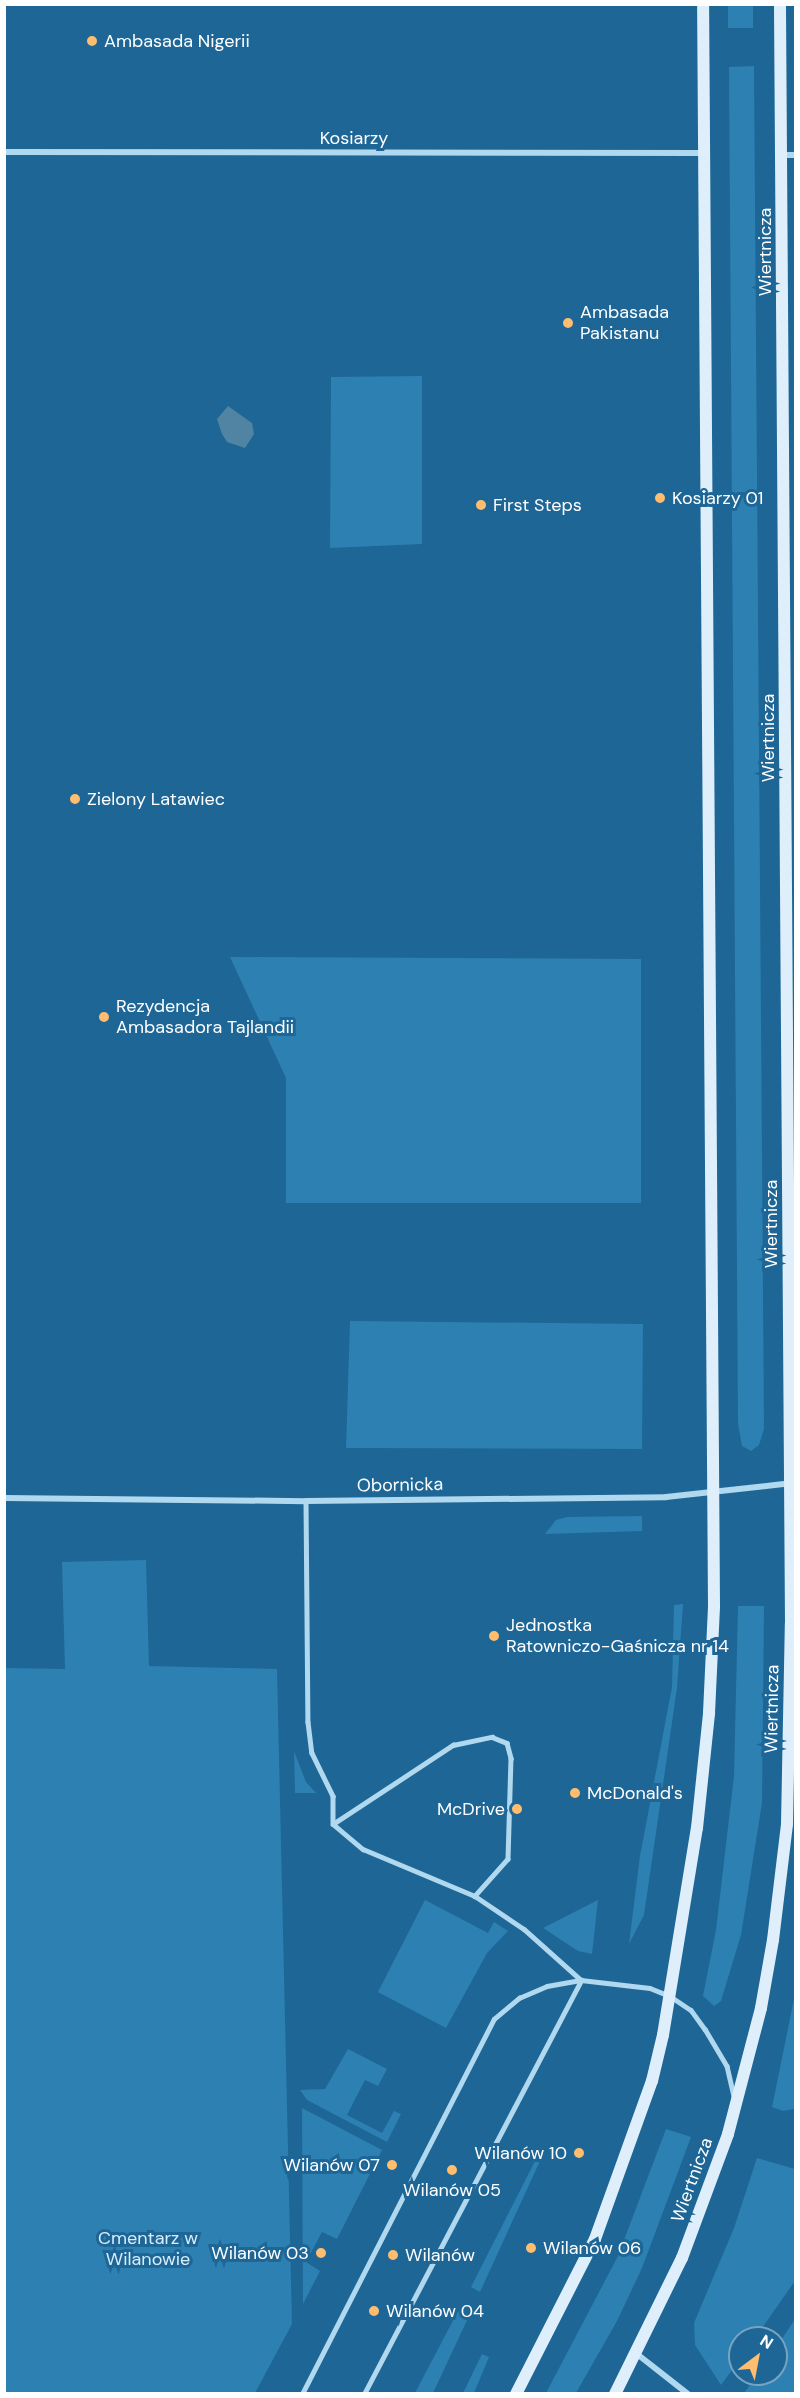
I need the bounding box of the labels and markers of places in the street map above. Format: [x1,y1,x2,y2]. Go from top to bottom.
place label: Ambasada Nigerii [104,30,250,52]
marker: Ambasada Nigerii [85,34,99,48]
place label: Ambasada Pakistanu [580,302,669,344]
marker: Ambasada Pakistanu [561,316,575,330]
place label: Kosiarzy 01 [672,487,763,509]
marker: Kosiarzy 01 [653,491,667,505]
place label: First Steps [493,494,582,516]
marker: First Steps [474,498,488,512]
place label: Zielony Latawiec [87,788,225,810]
marker: Zielony Latawiec [68,792,82,806]
place label: Rezydencja Ambasadora Tajlandii [116,996,294,1038]
marker: Rezydencja Ambasadora Tajlandii [97,1010,111,1024]
place label: Jednostka Ratowniczo-Gaśnicza nr 14 [506,1615,729,1658]
marker: Jednostka Ratowniczo-Gaśnicza nr 14 [487,1629,501,1643]
place label: McDonald's [587,1782,683,1804]
marker: McDonald's [568,1786,582,1800]
place label: McDrive [437,1798,505,1820]
marker: McDrive [510,1802,524,1816]
place label: Wilanów 10 [474,2142,567,2164]
marker: Wilanów 10 [572,2146,586,2160]
place label: Wilanów 07 [284,2154,380,2176]
marker: Wilanów 07 [385,2158,399,2172]
marker: Wilanów 05 [445,2163,459,2177]
place label: Wilanów 05 [403,2179,501,2201]
place label: Wilanów 06 [543,2237,641,2259]
marker: Wilanów 06 [524,2241,538,2255]
place label: Wilanów 03 [211,2242,309,2264]
place label: Wilanów [405,2244,475,2266]
marker: Wilanów 03 [314,2246,328,2260]
marker: Wilanów [386,2248,400,2262]
place label: Wilanów 04 [386,2300,484,2322]
marker: Wilanów 04 [367,2304,381,2318]

